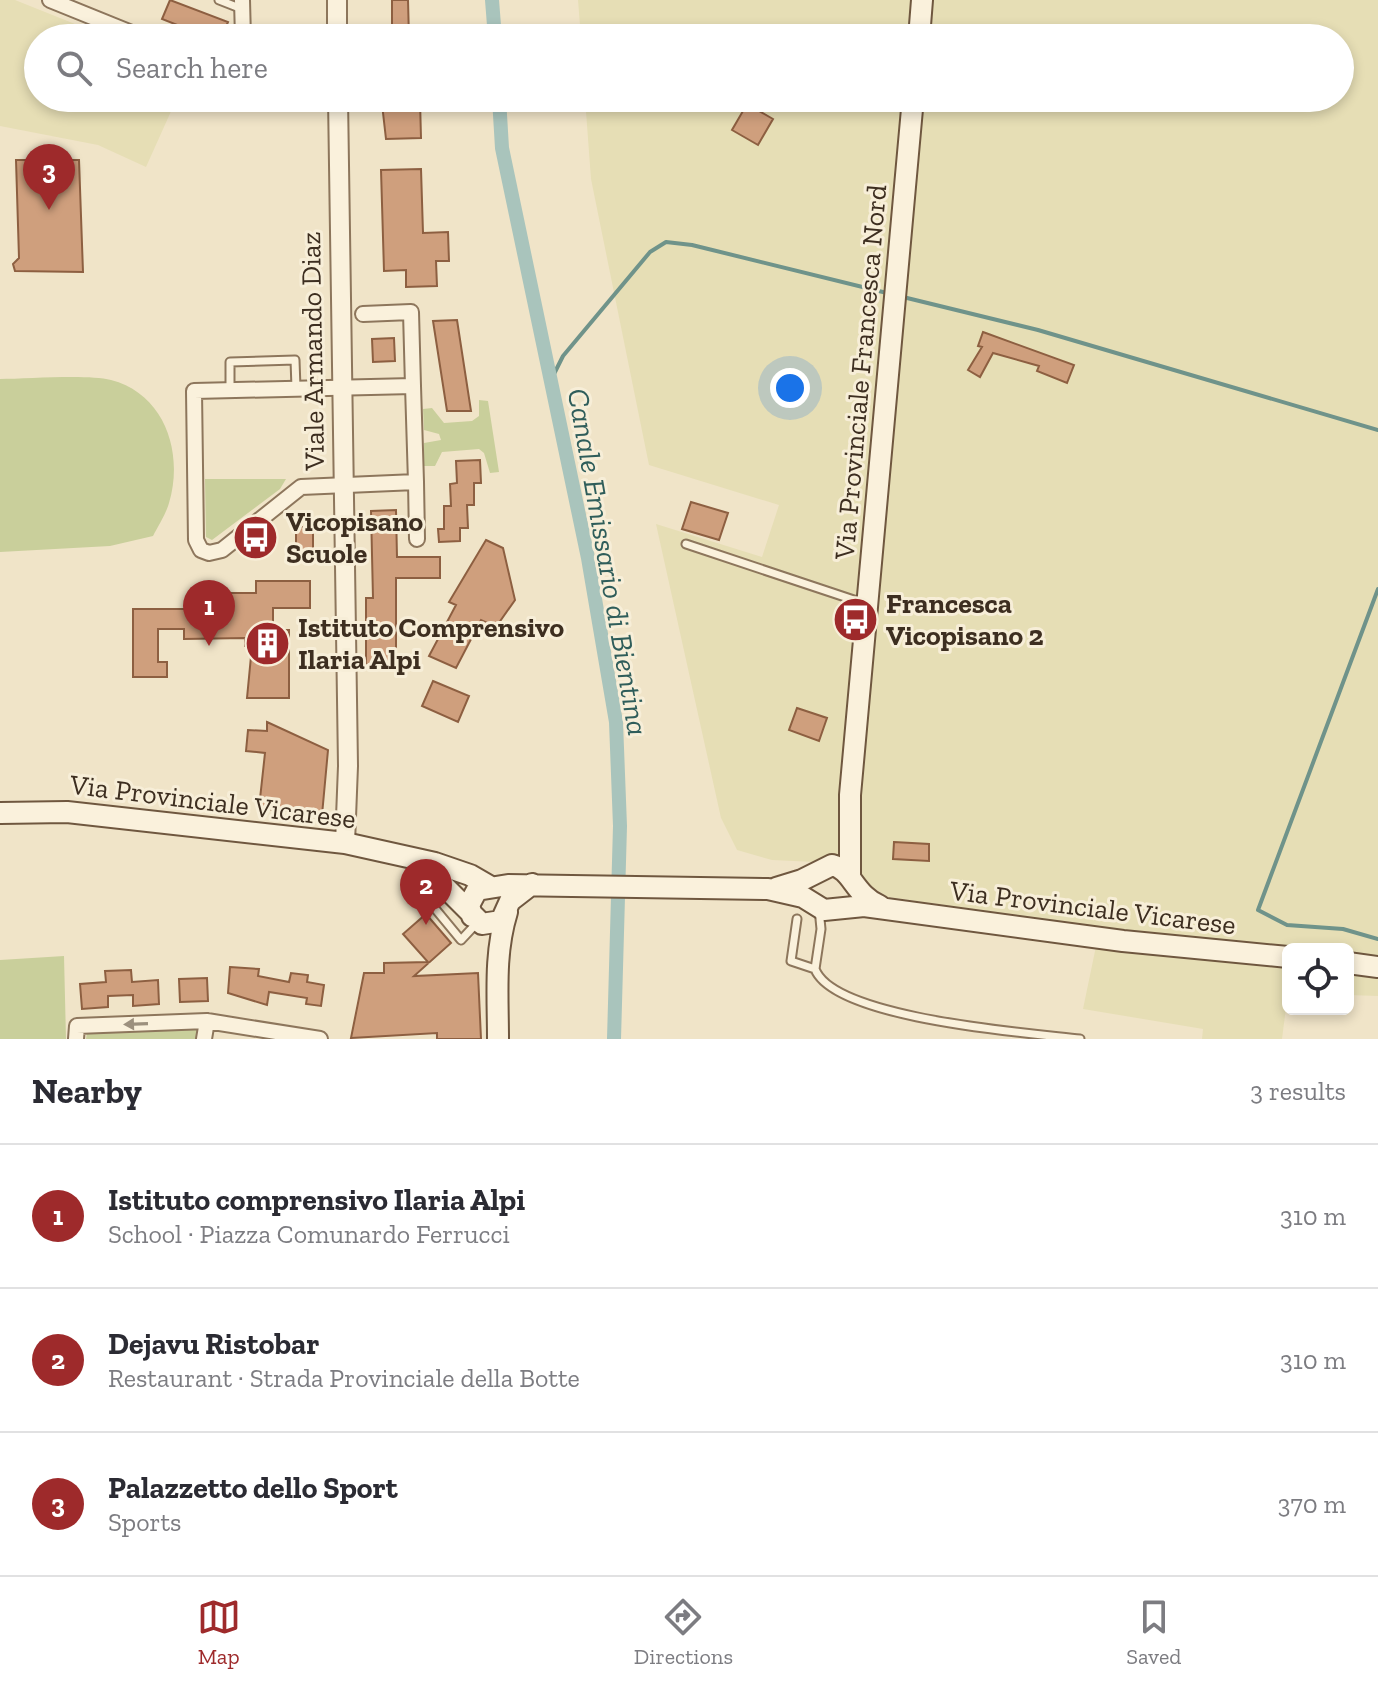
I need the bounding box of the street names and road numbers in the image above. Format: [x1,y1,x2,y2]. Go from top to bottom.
street label: Via Provinciale Francesca Nord [828,183,893,562]
street label: Viale Armando Diaz [294,231,331,472]
street label: Via Provinciale Vicarese [67,767,358,835]
street label: Via Provinciale Vicarese [947,873,1238,941]

